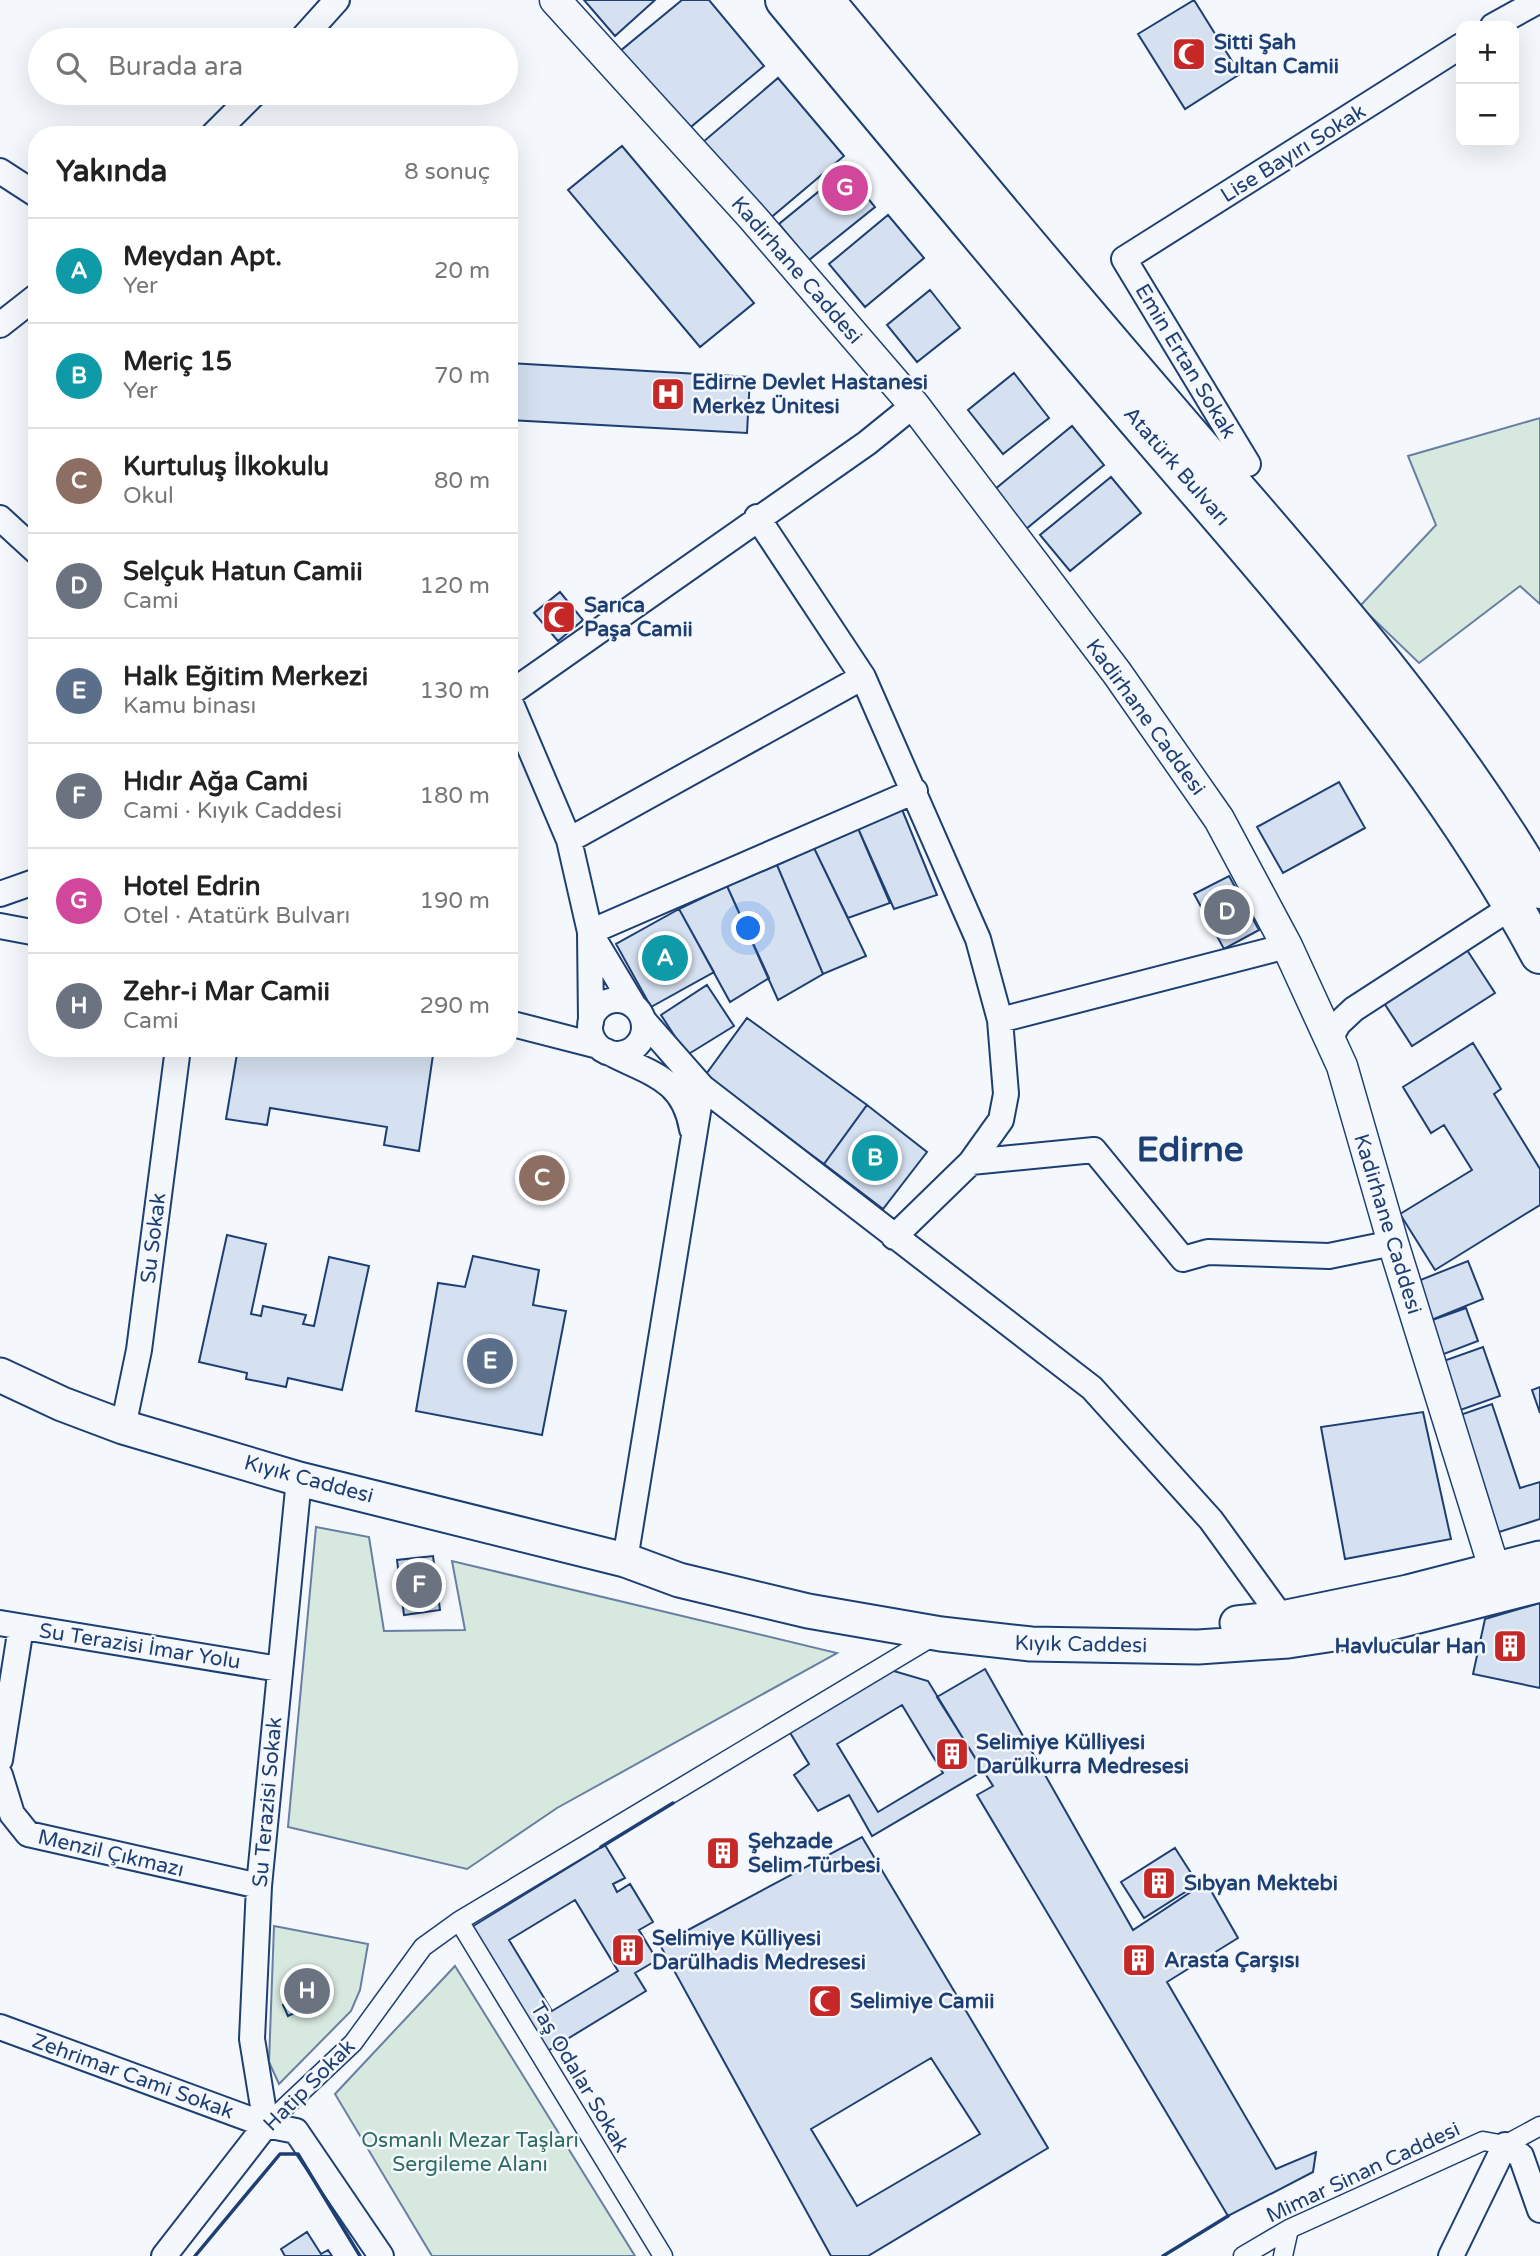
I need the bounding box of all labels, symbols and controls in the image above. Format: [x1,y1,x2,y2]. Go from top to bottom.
map controls [1456,21,1519,147]
button: + [1456,21,1519,84]
search box [28,28,518,105]
place label: Sitti Şah Sultan Camii [1214,30,1339,79]
mosque icon: Sitti Şah Sultan Camii [1170,35,1208,73]
icon: search [52,48,90,86]
text: Burada ara [108,51,243,82]
button: − [1456,84,1519,147]
street label: Lise Bayırı Sokak [1216,99,1370,208]
text: Yakında [56,153,167,190]
text: 8 sonuç [404,158,490,186]
pin: G [822,162,868,214]
street label: Kadirhane Caddesi [726,191,867,349]
text: Meydan Apt. [123,241,282,272]
text: A [70,257,88,285]
text: 20 m [434,257,490,285]
text: Yer [123,272,158,300]
street label: Emin Ertan Sokak [1130,280,1241,443]
text: Meriç 15 [123,346,232,377]
text: B [71,362,87,390]
text: 70 m [434,362,490,390]
place label: Edirne Devlet Hastanesi Merkez Ünitesi [692,370,928,419]
hospital icon: Edirne Devlet Hastanesi Merkez Ünitesi [649,375,687,413]
text: Yer [123,377,158,405]
street label: Atatürk Bulvarı [1118,402,1235,531]
text: Kurtuluş İlkokulu [123,451,329,482]
text: C [71,467,87,495]
text: 80 m [434,467,490,495]
text: Okul [123,482,174,510]
text: Selçuk Hatun Camii [123,556,363,587]
text: D [70,572,88,600]
text: 120 m [420,572,490,600]
text: Cami [123,587,179,615]
place label: Sarıca Paşa Camii [584,593,693,642]
mosque icon: Sarıca Paşa Camii [540,598,578,636]
street label: Kadirhane Caddesi [1080,634,1211,800]
text: Halk Eğitim Merkezi [123,661,368,692]
text: E [72,677,86,705]
text: 130 m [420,677,490,705]
text: Kamu binası [123,692,256,720]
text: Hıdır Ağa Cami [123,766,308,797]
text: F [72,782,86,810]
text: 180 m [420,782,490,810]
text: Cami · Kıyık Caddesi [123,797,342,825]
text: Hotel Edrin [123,871,261,902]
pin: D [1204,886,1250,938]
text: G [70,887,88,915]
text: 190 m [420,887,490,915]
text: Otel · Atatürk Bulvarı [123,902,350,930]
your location [731,911,765,945]
pin: A [642,932,688,984]
text: Zehr-i Mar Camii [123,976,330,1007]
text: H [70,992,88,1020]
text: 290 m [420,992,490,1020]
text: Cami [123,1007,179,1035]
district label: Edirne [1136,1129,1244,1171]
street label: Kadirhane Caddesi [1348,1131,1427,1317]
pin: B [852,1132,898,1184]
pin: C [519,1152,565,1204]
street label: Su Sokak [136,1191,171,1285]
pin: E [467,1335,513,1387]
street label: Kıyık Caddesi [241,1450,376,1509]
pin: F [396,1559,442,1611]
street label: Su Terazisi İmar Yolu [37,1618,242,1675]
building icon: Havlucular Han [1491,1627,1529,1665]
street label: Kıyık Caddesi [1014,1631,1148,1658]
place label: Havlucular Han [1334,1634,1486,1659]
street label: Su Terazisi Sokak [248,1716,287,1888]
place label: Selimiye Külliyesi Darülkurra Medresesi [976,1730,1189,1779]
building icon: Selimiye Külliyesi Darülkurra Medresesi [933,1735,971,1773]
street label: Menzil Çıkmazı [36,1825,186,1882]
place label: Şehzade Selim Türbesi [748,1829,881,1878]
building icon: Şehzade Selim Türbesi [704,1834,742,1872]
building icon: Sıbyan Mektebi [1140,1864,1178,1902]
place label: Sıbyan Mektebi [1184,1871,1338,1896]
place label: Selimiye Külliyesi Darülhadis Medresesi [652,1926,866,1975]
building icon: Selimiye Külliyesi Darülhadis Medresesi [609,1931,647,1969]
building icon: Arasta Çarşısı [1120,1941,1158,1979]
place label: Arasta Çarşısı [1164,1948,1300,1973]
pin: H [284,1965,330,2017]
mosque icon: Selimiye Camii [806,1982,844,2020]
place label: Selimiye Camii [850,1989,994,2014]
street label: Taş Odalar Sokak [525,1998,634,2157]
street label: Zehrimar Cami Sokak [29,2028,237,2125]
street label: Hatip Sokak [258,2034,360,2136]
street label: Mimar Sinan Caddesi [1262,2117,1464,2228]
park label: Osmanlı Mezar Taşları Sergileme Alanı [361,2128,579,2177]

